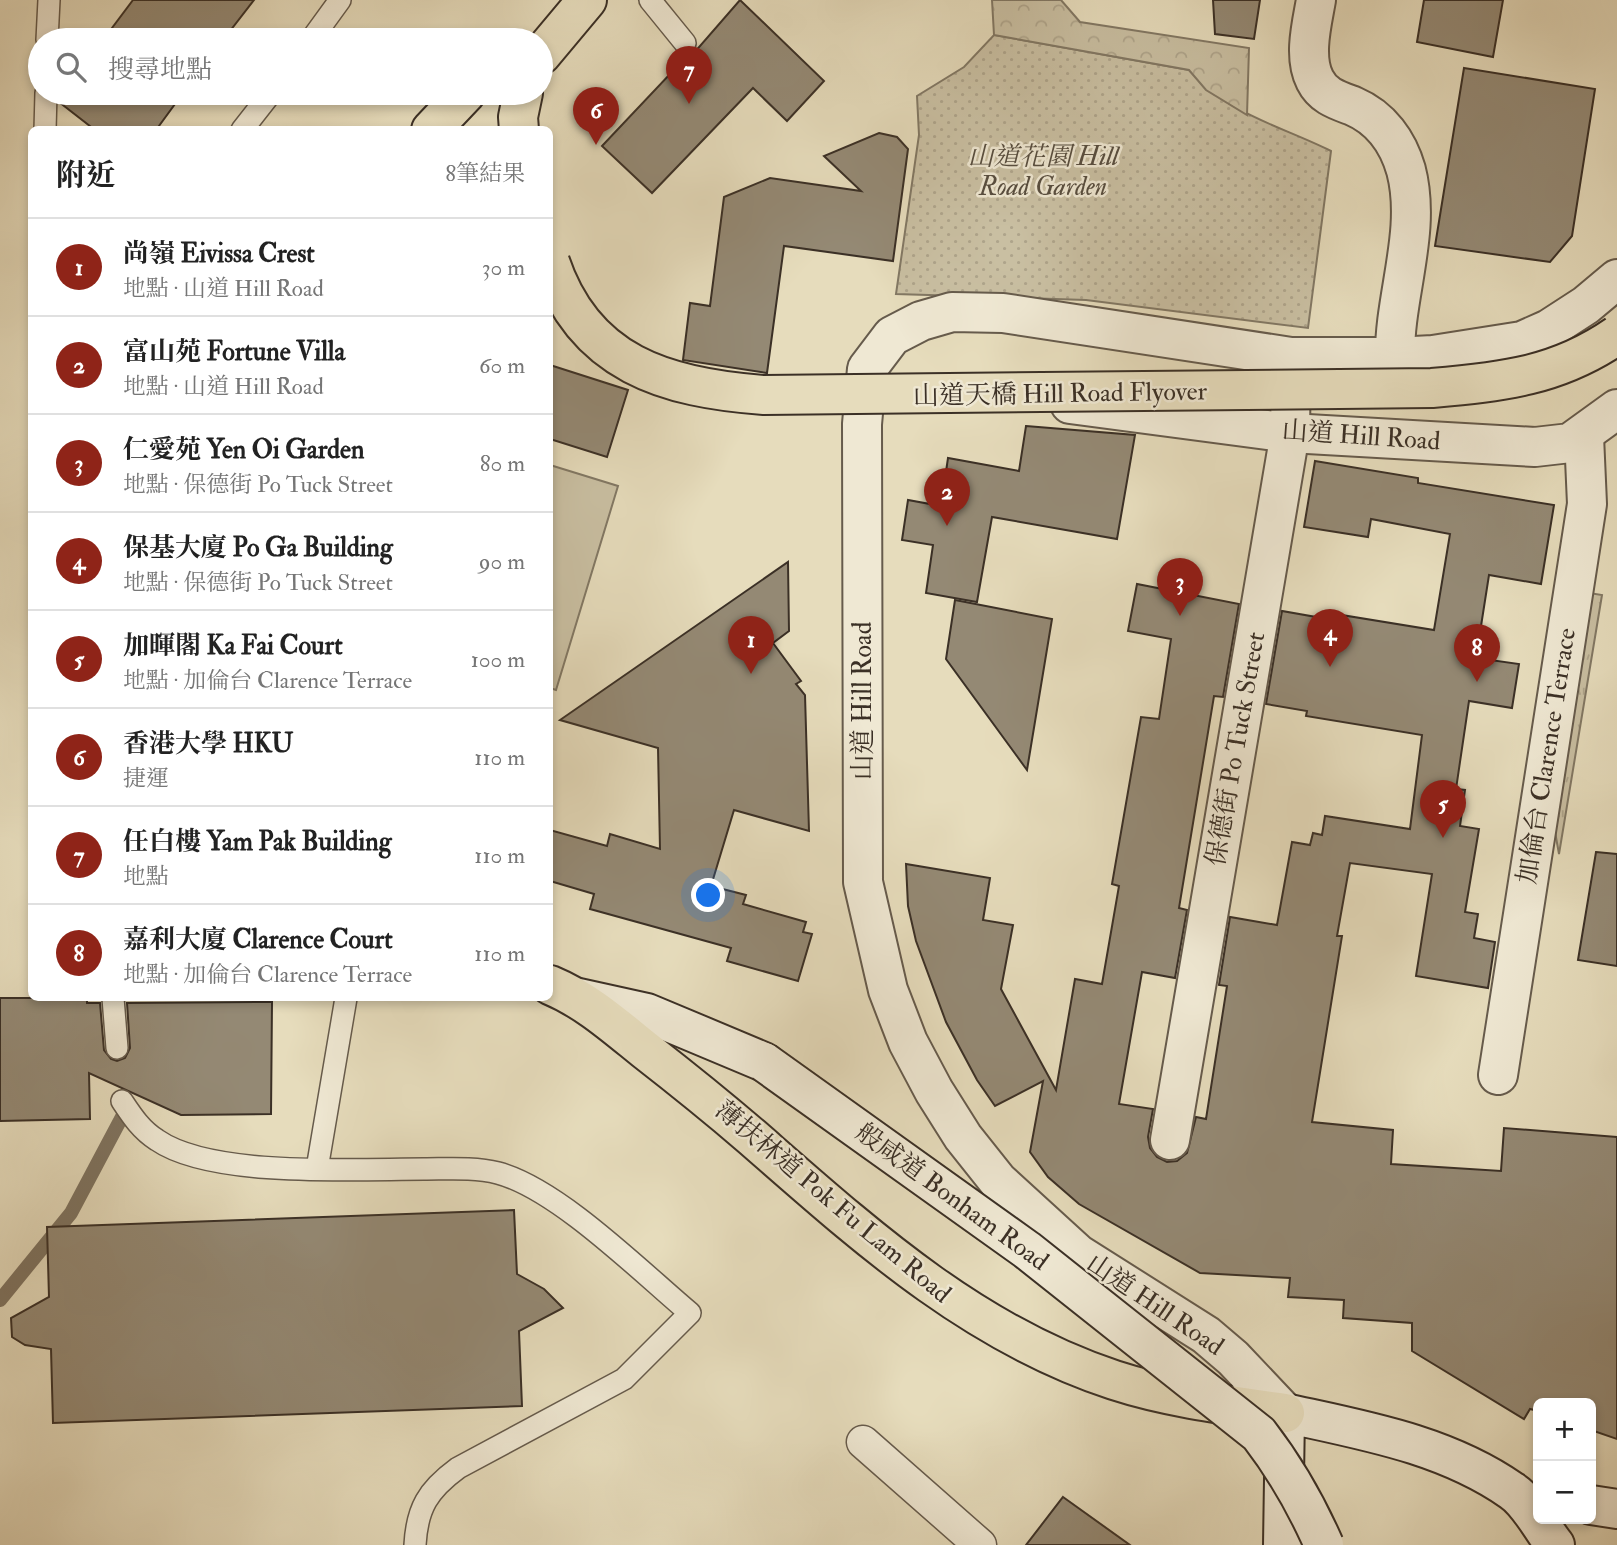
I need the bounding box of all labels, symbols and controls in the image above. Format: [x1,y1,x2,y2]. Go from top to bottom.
search box [28,28,553,105]
pin: 7 [666,46,712,104]
icon: search [52,48,90,86]
text: 搜尋地點 [108,54,212,86]
pin: 6 [573,87,619,145]
park label: 山道花園 Hill Road Garden [967,141,1120,203]
text: 附近 [56,157,116,194]
text: 8筆結果 [445,159,525,188]
text: 尚嶺 Eivissa Crest [123,238,315,270]
text: 1 [75,253,83,282]
text: 30 m [482,253,525,282]
text: 地點 · 山道 Hill Road [123,274,324,303]
text: 富山苑 Fortune Villa [123,336,345,368]
text: 2 [73,351,85,380]
text: 60 m [479,351,525,380]
text: 地點 · 山道 Hill Road [123,372,324,401]
street label: 山道天橋 Hill Road Flyover [913,375,1208,413]
street label: 山道 Hill Road [1281,414,1442,458]
text: 仁愛苑 Yen Oi Garden [123,434,364,466]
text: 3 [75,449,83,478]
text: 80 m [480,449,525,478]
pin: 2 [924,468,970,526]
text: 地點 · 保德街 Po Tuck Street [123,470,393,499]
text: 保基大廈 Po Ga Building [123,532,393,564]
text: 4 [73,547,85,576]
text: 90 m [479,547,525,576]
pin: 3 [1157,558,1203,616]
text: 地點 · 保德街 Po Tuck Street [123,568,393,597]
pin: 4 [1307,609,1353,667]
pin: 1 [728,616,774,674]
street label: 山道 Hill Road [847,621,879,780]
pin: 8 [1454,624,1500,682]
street label: 加倫台 Clarence Terrace [1511,626,1583,886]
street label: 保德街 Po Tuck Street [1200,629,1272,869]
text: 加暉閣 Ka Fai Court [123,630,343,662]
text: 5 [74,645,84,674]
text: 100 m [471,645,525,674]
text: 地點 · 加倫台 Clarence Terrace [123,666,412,695]
text: 香港大學 HKU [123,728,293,760]
text: 6 [73,743,85,772]
text: 110 m [474,743,525,772]
text: 捷運 [123,764,169,793]
pin: 5 [1420,780,1466,838]
text: 任白樓 Yam Pak Building [123,826,391,858]
text: 7 [74,841,84,870]
text: 110 m [474,841,525,870]
text: 地點 [123,862,169,891]
your location [691,878,725,912]
text: 嘉利大廈 Clarence Court [123,924,393,956]
text: 8 [74,939,84,968]
text: 110 m [474,939,525,968]
text: 地點 · 加倫台 Clarence Terrace [123,960,412,989]
street label: 薄扶林道 Pok Fu Lam Road [708,1094,958,1310]
street label: 般咸道 Bonham Road [849,1116,1055,1278]
street label: 山道 Hill Road [1080,1247,1230,1363]
map controls [1533,1398,1596,1524]
button: + [1533,1398,1596,1461]
button: − [1533,1461,1596,1524]

